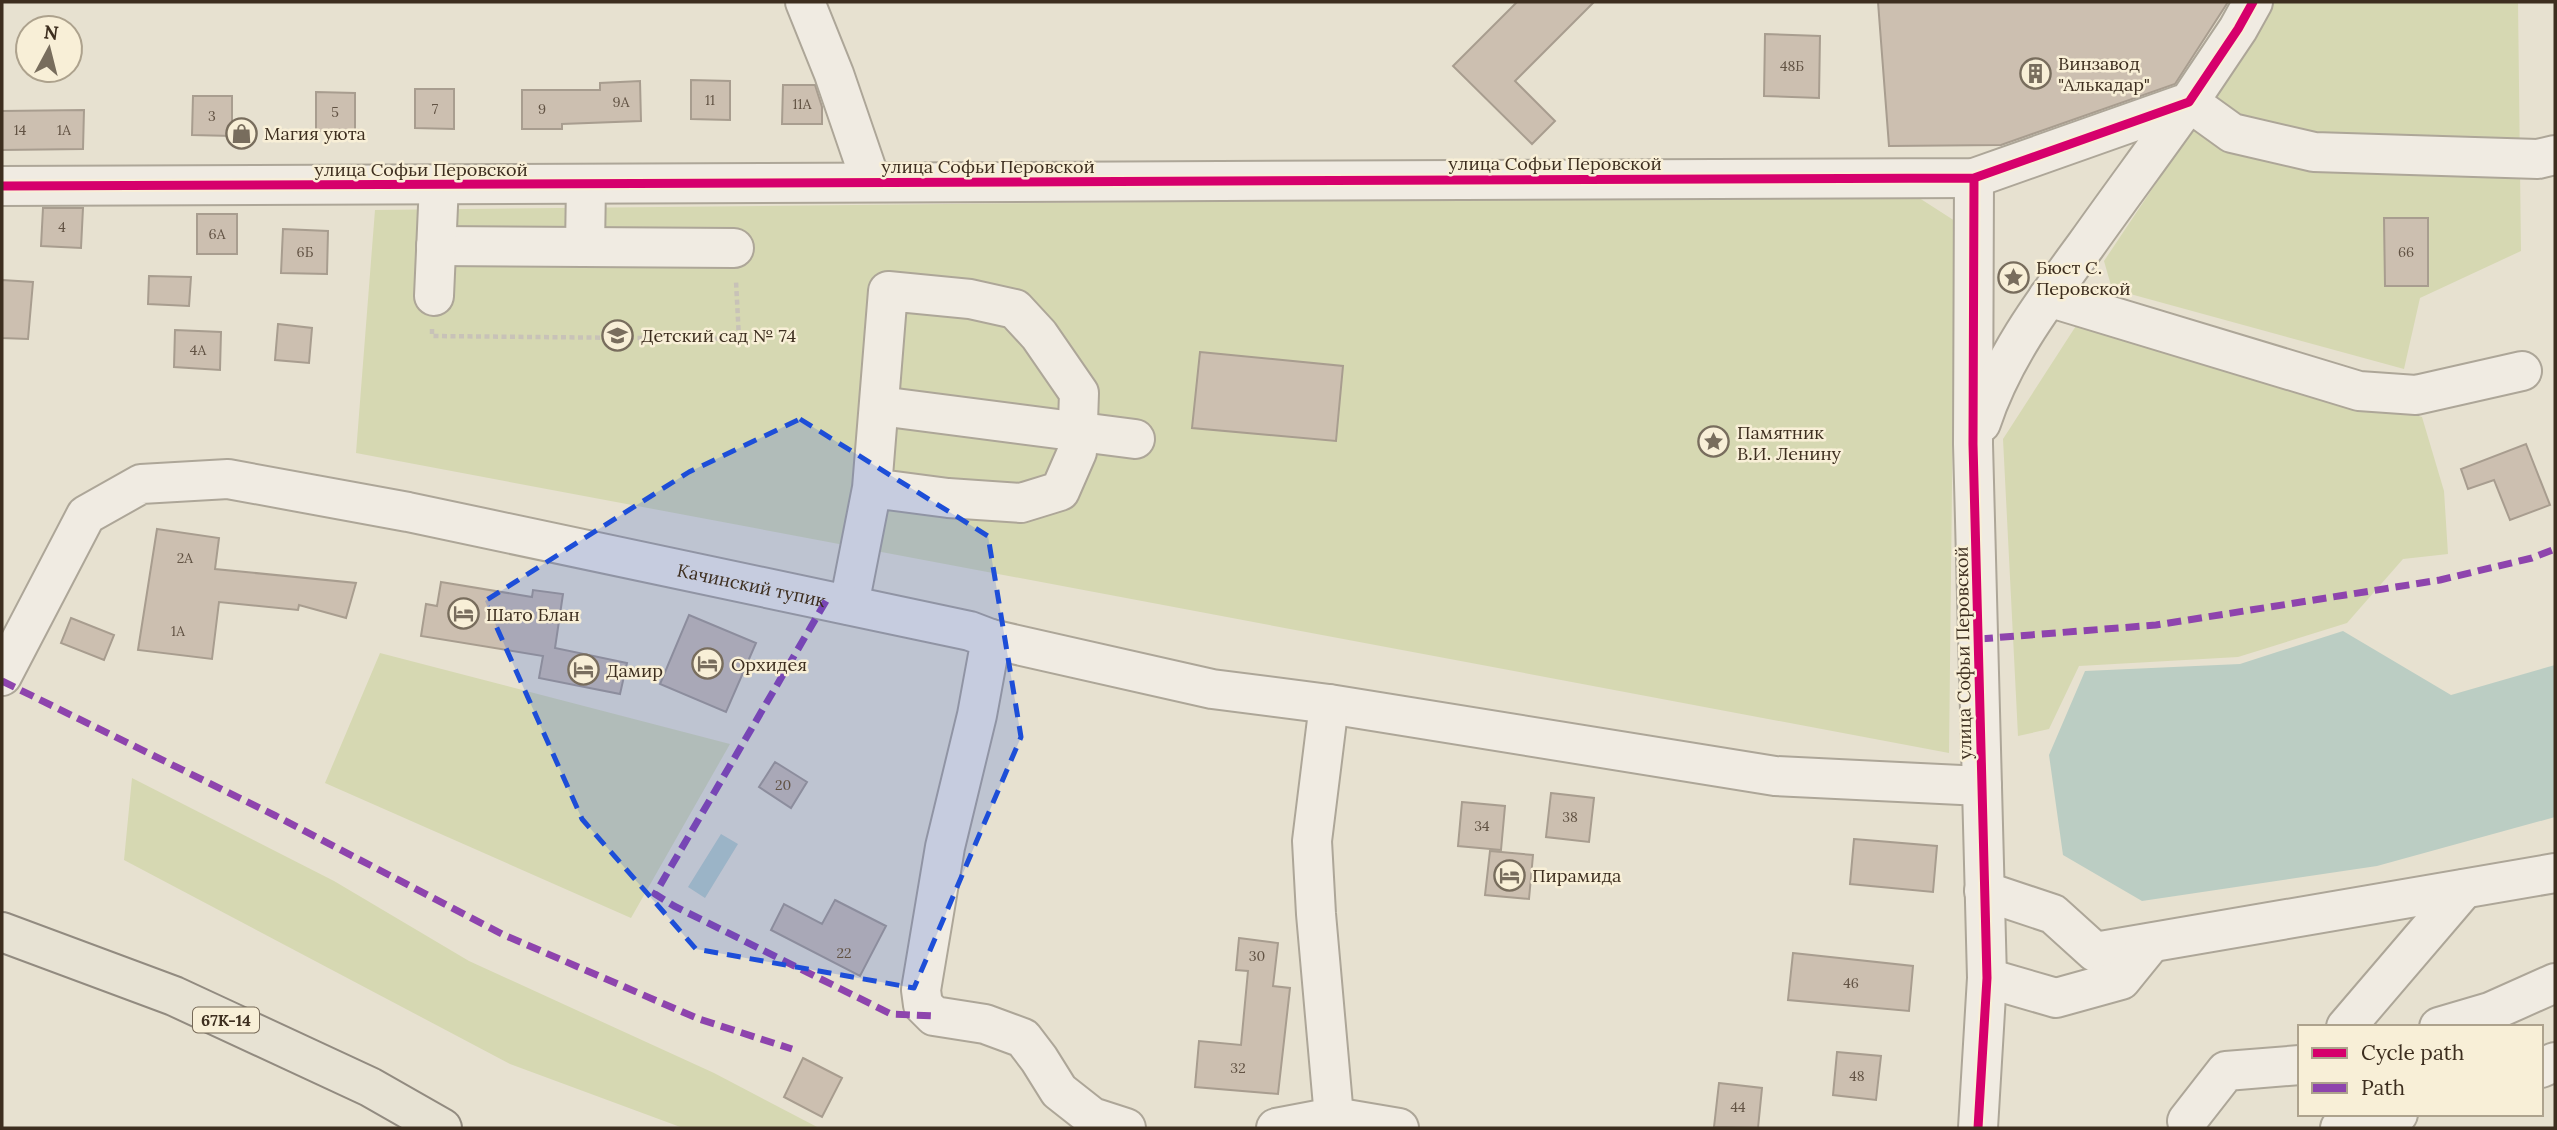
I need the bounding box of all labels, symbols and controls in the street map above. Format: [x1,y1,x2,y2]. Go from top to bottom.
north arrow [14,14,84,84]
text: N [42,19,60,45]
place label: Винзавод "Алькадар" [2058,52,2150,96]
building icon: Винзавод "Алькадар" [2018,56,2052,90]
house number: 48Б [1780,57,1804,75]
house number: 11 [705,91,715,109]
house number: 9А [613,93,630,111]
house number: 11А [792,95,812,113]
house number: 7 [432,100,439,118]
house number: 9 [538,100,546,118]
house number: 5 [331,103,339,121]
house number: 3 [208,107,216,125]
shop icon: Магия уюта [224,116,258,150]
house number: 14 [14,121,27,139]
house number: 1А [57,121,71,139]
place label: Магия уюта [264,122,366,145]
street label: улица Софьи Перовской [1448,152,1662,175]
street label: улица Софьи Перовской [881,155,1095,178]
street label: улица Софьи Перовской [314,158,528,181]
house number: 4 [58,218,66,236]
house number: 6А [209,225,226,243]
house number: 6Б [297,243,314,261]
house number: 66 [2398,243,2414,261]
place label: Бюст С. Перовской [2036,256,2131,300]
place icon: Бюст С. Перовской [1996,260,2030,294]
school or university icon: Детский сад № 74 [601,318,635,352]
place label: Детский сад № 74 [641,324,796,347]
house number: 4А [190,341,206,359]
place label: Памятник В.И. Ленину [1737,421,1842,465]
place icon: Памятник В.И. Ленину [1697,425,1731,459]
street label: улица Софьи Перовской [1950,546,1976,760]
house number: 2А [177,549,193,567]
street label: Качинский тупик [675,558,828,612]
hotel icon: Шато Блан [446,597,480,631]
place label: Шато Блан [486,603,580,626]
house number: 1А [171,622,185,640]
hotel icon: Орхидея [691,647,725,681]
hotel icon: Дамир [566,653,600,687]
place label: Орхидея [731,653,807,676]
place label: Дамир [606,659,663,682]
house number: 20 [775,776,791,794]
house number: 38 [1562,808,1578,826]
house number: 34 [1474,817,1490,835]
hotel icon: Пирамида [1492,858,1526,892]
place label: Пирамида [1532,864,1621,887]
house number: 22 [836,944,852,962]
house number: 30 [1249,947,1265,965]
house number: 46 [1843,974,1859,992]
road number: 67К-14 [193,1008,259,1032]
legend [2298,1025,2543,1116]
text: Cycle path [2361,1039,2464,1066]
house number: 32 [1230,1059,1246,1077]
house number: 48 [1849,1067,1865,1085]
text: Path [2361,1074,2405,1101]
house number: 44 [1730,1098,1746,1116]

